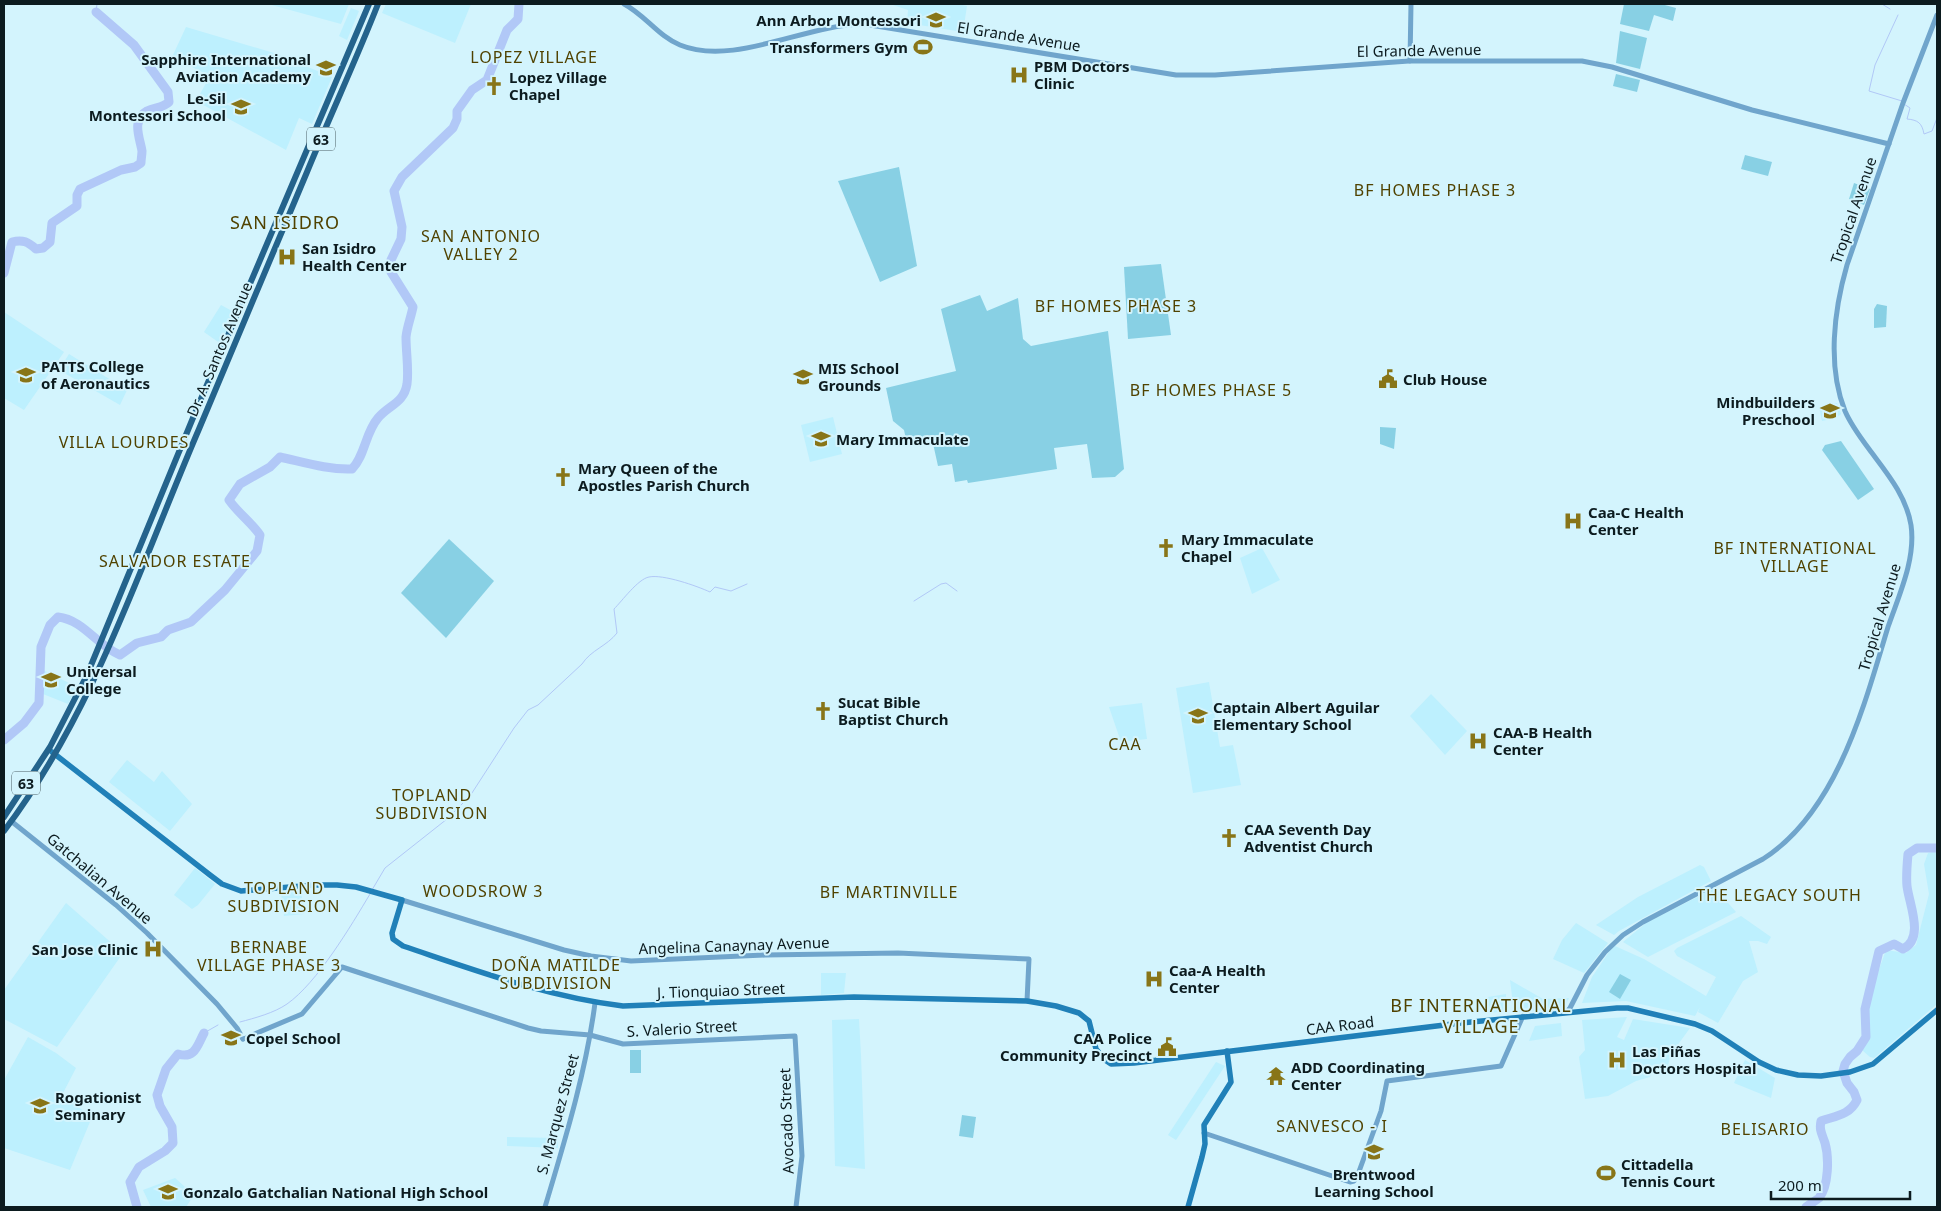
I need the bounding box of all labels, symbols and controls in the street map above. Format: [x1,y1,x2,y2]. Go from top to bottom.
school or university icon: Ann Arbor Montessori [925,9,947,31]
place label: Ann Arbor Montessori [756,10,921,30]
street label: El Grande Avenue [956,16,1082,56]
sports icon: Transformers Gym [912,36,934,58]
place label: Transformers Gym [770,37,908,57]
street label: El Grande Avenue [1356,39,1482,61]
district label: LOPEZ VILLAGE [470,46,598,68]
place label: Sapphire International Aviation Academy [141,49,311,86]
place label: PBM Doctors Clinic [1034,56,1130,93]
school or university icon: Sapphire International Aviation Academy [315,57,337,79]
hospital icon: PBM Doctors Clinic [1008,64,1030,86]
place label: Lopez Village Chapel [509,67,607,104]
church icon: Lopez Village Chapel [483,75,505,97]
place label: Le-Sil Montessori School [89,88,226,125]
school or university icon: Le-Sil Montessori School [230,96,252,118]
road number: 63 [307,128,335,150]
street label: Tropical Avenue [1825,154,1881,266]
district label: BF HOMES PHASE 3 [1354,179,1516,201]
district label: SAN ISIDRO [230,210,340,234]
district label: SAN ANTONIO VALLEY 2 [421,225,541,265]
place label: San Isidro Health Center [302,238,407,275]
hospital icon: San Isidro Health Center [276,246,298,268]
street label: Dr. A. Santos Avenue [182,279,256,419]
district label: BF HOMES PHASE 3 [1035,295,1197,317]
place label: PATTS College of Aeronautics [41,356,150,393]
place label: MIS School Grounds [818,358,899,395]
school or university icon: PATTS College of Aeronautics [15,364,37,386]
school or university icon: MIS School Grounds [792,366,814,388]
public building icon: Club House [1377,368,1399,390]
place label: Club House [1403,369,1487,389]
district label: BF HOMES PHASE 5 [1130,379,1292,401]
place label: Mindbuilders Preschool [1716,392,1815,429]
school or university icon: Mindbuilders Preschool [1819,400,1841,422]
school or university icon: Mary Immaculate [810,428,832,450]
place label: Mary Immaculate [836,429,969,449]
district label: VILLA LOURDES [59,431,189,453]
place label: Mary Queen of the Apostles Parish Church [578,458,750,495]
church icon: Mary Queen of the Apostles Parish Church [552,466,574,488]
place label: Caa-C Health Center [1588,502,1684,539]
hospital icon: Caa-C Health Center [1562,510,1584,532]
place label: Mary Immaculate Chapel [1181,529,1314,566]
church icon: Mary Immaculate Chapel [1155,537,1177,559]
district label: BF INTERNATIONAL VILLAGE [1713,537,1877,577]
district label: SALVADOR ESTATE [99,550,251,572]
street label: Tropical Avenue [1853,561,1905,673]
place label: Universal College [66,661,137,698]
school or university icon: Universal College [40,669,62,691]
place label: Sucat Bible Baptist Church [838,692,948,729]
place label: Captain Albert Aguilar Elementary School [1213,697,1380,734]
church icon: Sucat Bible Baptist Church [812,700,834,722]
school or university icon: Captain Albert Aguilar Elementary School [1187,705,1209,727]
place label: CAA-B Health Center [1493,722,1592,759]
hospital icon: CAA-B Health Center [1467,730,1489,752]
district label: CAA [1108,733,1142,755]
road number: 63 [12,771,40,794]
district label: TOPLAND SUBDIVISION [376,784,488,824]
place label: CAA Seventh Day Adventist Church [1244,819,1373,856]
church icon: CAA Seventh Day Adventist Church [1218,827,1240,849]
street label: Gatchalian Avenue [43,828,157,928]
district label: TOPLAND SUBDIVISION [228,877,340,917]
district label: WOODSROW 3 [423,880,543,902]
district label: BF MARTINVILLE [820,881,958,903]
district label: THE LEGACY SOUTH [1696,884,1862,906]
street label: Angelina Canaynay Avenue [638,932,830,958]
district label: BERNABE VILLAGE PHASE 3 [197,936,341,976]
hospital icon: San Jose Clinic [142,938,164,960]
place label: San Jose Clinic [32,939,138,959]
district label: DOÑA MATILDE SUBDIVISION [491,954,621,994]
place label: Caa-A Health Center [1169,960,1266,997]
hospital icon: Caa-A Health Center [1143,968,1165,990]
street label: J. Tionquiao Street [655,978,786,1002]
district label: BF INTERNATIONAL VILLAGE [1390,993,1572,1038]
street label: CAA Road [1305,1011,1375,1039]
street label: S. Valerio Street [626,1015,738,1041]
school or university icon: Copel School [220,1027,242,1049]
place label: Copel School [246,1028,341,1048]
place label: CAA Police Community Precinct [1000,1028,1152,1065]
public building icon: CAA Police Community Precinct [1156,1036,1178,1058]
place label: Las Piñas Doctors Hospital [1632,1041,1756,1078]
hospital icon: Las Piñas Doctors Hospital [1606,1049,1628,1071]
street label: S. Marquez Street [531,1051,583,1176]
place label: ADD Coordinating Center [1291,1057,1425,1094]
temple icon: ADD Coordinating Center [1265,1065,1287,1087]
street label: Avocado Street [774,1067,798,1174]
place label: Rogationist Seminary [55,1087,142,1124]
school or university icon: Rogationist Seminary [29,1095,51,1117]
district label: SANVESCO - I [1276,1115,1388,1137]
district label: BELISARIO [1721,1118,1809,1140]
school or university icon: Brentwood Learning School [1363,1141,1385,1163]
place label: Cittadella Tennis Court [1621,1154,1715,1191]
sports icon: Cittadella Tennis Court [1595,1162,1617,1184]
place label: Brentwood Learning School [1314,1164,1434,1201]
scale bar [1771,1168,1910,1200]
text: 200 m [1778,1175,1822,1195]
school or university icon: Gonzalo Gatchalian National High School [157,1181,179,1203]
place label: Gonzalo Gatchalian National High School [183,1182,488,1202]

